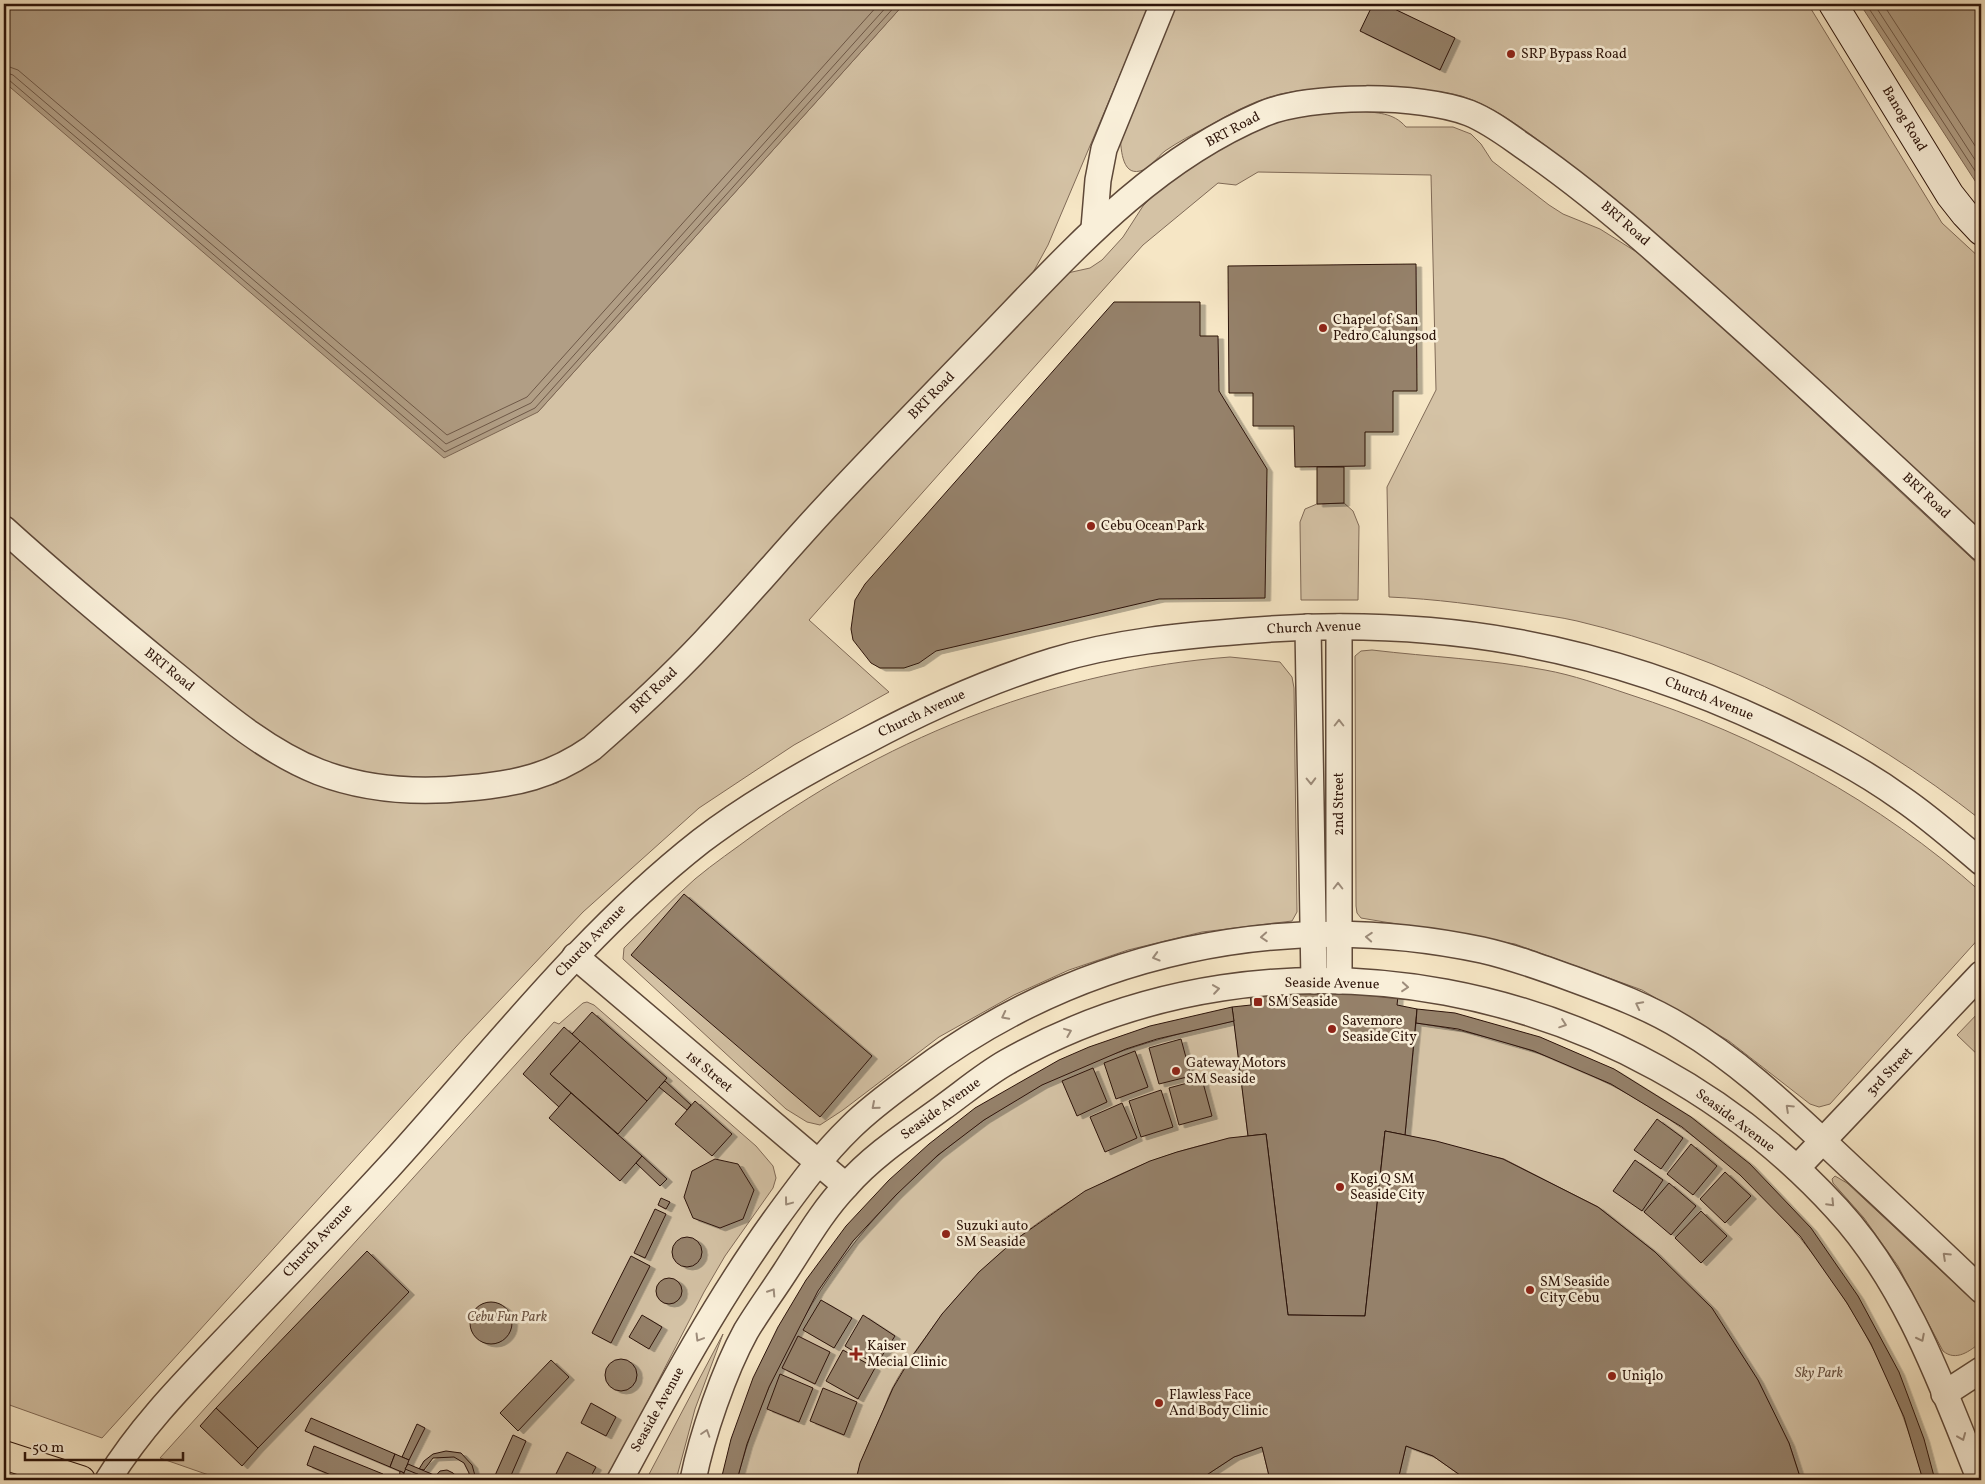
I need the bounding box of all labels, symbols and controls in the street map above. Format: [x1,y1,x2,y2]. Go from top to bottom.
place label: SRP Bypass Road [1521,45,1627,64]
marker: SRP Bypass Road [1505,48,1517,60]
street label: Banog Road [1877,83,1931,155]
street label: BRT Road [1202,108,1264,152]
street label: BRT Road [1596,197,1654,251]
place label: Chapel of San Pedro Calungsod [1333,311,1437,346]
marker: Chapel of San Pedro Calungsod [1317,322,1329,334]
street label: BRT Road [905,368,960,424]
street label: BRT Road [1898,469,1954,523]
place label: Cebu Ocean Park [1101,517,1205,536]
marker: Cebu Ocean Park [1085,520,1097,532]
street label: Church Avenue [1267,617,1362,639]
street label: BRT Road [140,644,198,696]
street label: BRT Road [626,663,682,718]
street label: Church Avenue [1662,673,1757,726]
street label: Church Avenue [875,685,969,742]
one-way arrow [1334,719,1344,726]
street label: 2nd Street [1330,772,1349,836]
one-way arrow [1306,777,1316,785]
one-way arrow [1333,881,1343,889]
street label: Church Avenue [551,900,631,981]
one-way arrow [1364,931,1372,942]
one-way arrow [1259,932,1267,943]
one-way arrow [1152,951,1160,961]
street label: Seaside Avenue [1285,974,1380,994]
one-way arrow [1402,981,1410,992]
one-way arrow [1212,984,1221,994]
place label: SM Seaside [1268,993,1338,1012]
marker: SM Seaside [1252,996,1264,1008]
one-way arrow [1636,1001,1645,1011]
one-way arrow [1001,1010,1010,1020]
place label: Savemore Seaside City [1342,1012,1417,1047]
one-way arrow [1558,1018,1567,1028]
marker: Savemore Seaside City [1326,1023,1338,1035]
one-way arrow [1063,1028,1072,1038]
street label: 3rd Street [1862,1043,1918,1101]
street label: 1st Street [682,1047,737,1097]
place label: Gateway Motors SM Seaside [1186,1054,1286,1089]
marker: Gateway Motors SM Seaside [1170,1065,1182,1077]
street label: Seaside Avenue [897,1073,985,1145]
street label: Seaside Avenue [1691,1085,1779,1157]
one-way arrow [872,1100,881,1109]
one-way arrow [1785,1105,1794,1114]
place label: Kogi Q SM Seaside City [1350,1170,1425,1205]
marker: Kogi Q SM Seaside City [1334,1181,1346,1193]
one-way arrow [785,1196,794,1206]
one-way arrow [1825,1197,1834,1206]
street label: Church Avenue [279,1200,357,1282]
place label: Suzuki auto SM Seaside [956,1217,1028,1252]
marker: Suzuki auto SM Seaside [940,1228,952,1240]
one-way arrow [1943,1253,1952,1262]
place label: SM Seaside City Cebu [1540,1273,1610,1308]
marker: SM Seaside City Cebu [1524,1284,1536,1296]
one-way arrow [766,1289,775,1298]
park label: Cebu Fun Park [467,1308,548,1327]
one-way arrow [695,1332,705,1341]
one-way arrow [1915,1333,1925,1342]
place label: Kaiser Mecial Clinic [867,1337,947,1372]
marker: Kaiser Mecial Clinic [849,1347,863,1361]
street label: Seaside Avenue [627,1364,689,1456]
park label: Sky Park [1795,1364,1844,1383]
place label: Uniqlo [1622,1367,1663,1386]
marker: Uniqlo [1606,1370,1618,1382]
place label: Flawless Face And Body Clinic [1169,1386,1268,1421]
marker: Flawless Face And Body Clinic [1153,1397,1165,1409]
scale bar [25,1429,182,1461]
one-way arrow [700,1430,710,1438]
one-way arrow [1956,1432,1967,1441]
text: 50 m [32,1438,64,1459]

